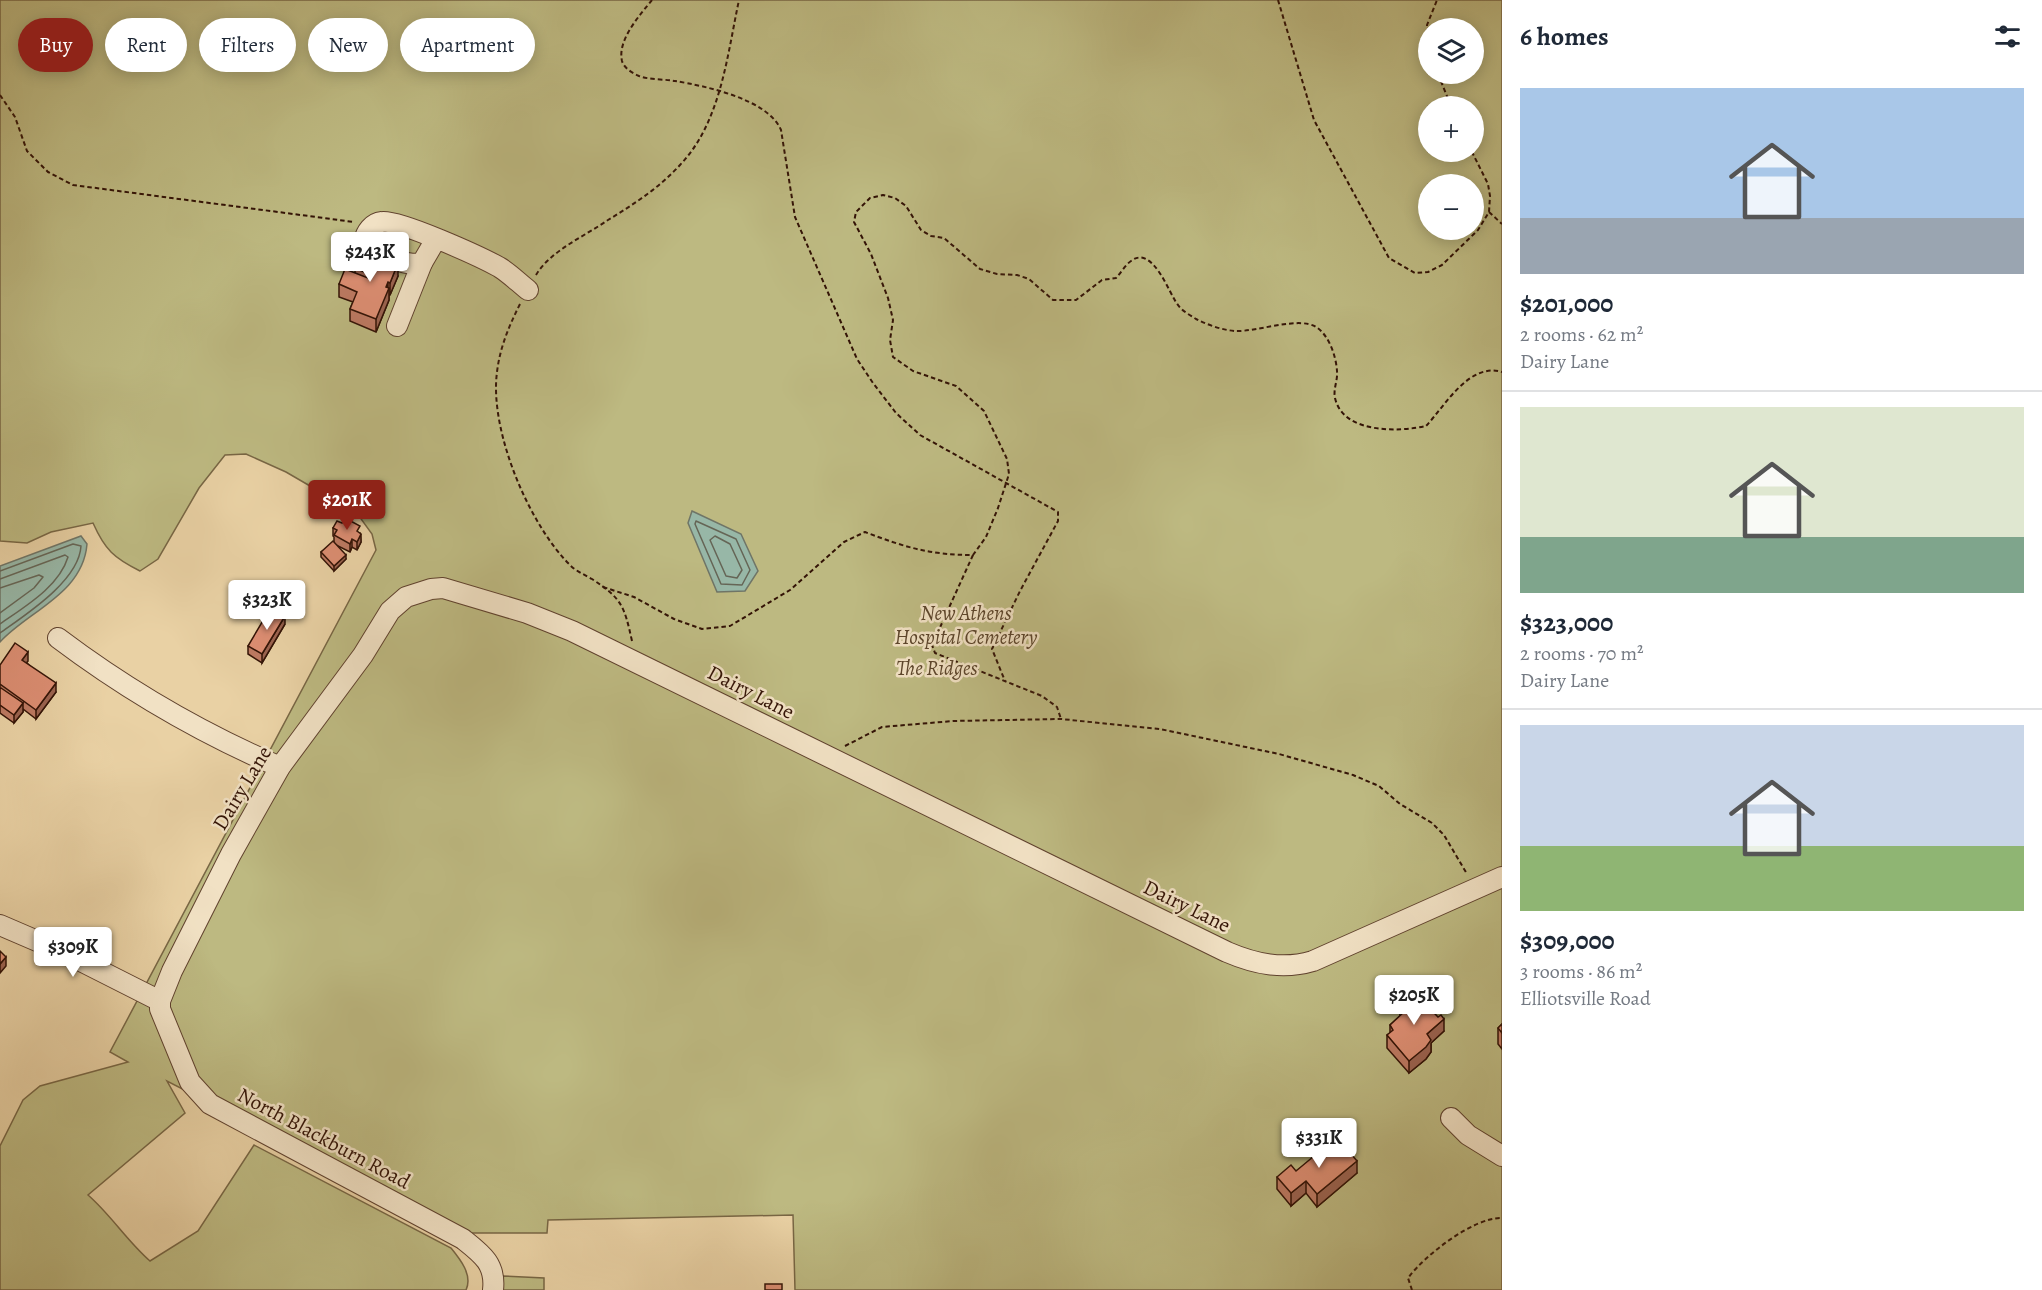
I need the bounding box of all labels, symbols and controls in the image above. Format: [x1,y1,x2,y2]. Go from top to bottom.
chip: Buy [18,18,93,72]
chip: Rent [105,18,187,72]
chip: Filters [199,18,296,72]
chip: New [308,18,388,72]
chip: Apartment [400,18,535,72]
map controls [1418,18,1484,240]
button: layers [1418,18,1484,84]
text: 6 homes [1520,19,1609,54]
icon: filters [1991,20,2024,53]
button: + [1418,96,1484,162]
icon: home [1718,127,1826,235]
button: − [1418,174,1484,240]
pin: $243K [328,232,412,283]
text: $243K [345,238,395,265]
text: $201,000 [1520,286,1613,321]
text: 2 rooms · 62 m² [1520,321,1643,348]
text: Dairy Lane [1520,348,1609,375]
icon: home [1718,446,1826,554]
pin: $201K [305,480,389,531]
text: $201K [322,486,372,513]
pin: $323K [225,580,309,631]
text: $323K [242,586,292,613]
park label: New Athens Hospital Cemetery [895,599,1037,651]
text: $323,000 [1520,605,1613,640]
text: 2 rooms · 70 m² [1520,640,1644,667]
park label: The Ridges [896,654,978,682]
street label: Dairy Lane [703,658,799,726]
text: Dairy Lane [1520,667,1609,694]
street label: Dairy Lane [206,741,278,835]
icon: home [1718,764,1826,872]
street label: Dairy Lane [1139,873,1235,939]
text: $309,000 [1520,923,1615,958]
pin: $309K [31,927,115,978]
text: $309K [48,933,98,960]
text: 3 rooms · 86 m² [1520,958,1642,985]
pin: $205K [1372,975,1456,1026]
text: $205K [1389,981,1439,1008]
text: Elliotsville Road [1520,985,1651,1012]
street label: North Blackburn Road [233,1081,416,1196]
pin: $331K [1277,1118,1361,1169]
text: $331K [1296,1124,1342,1151]

